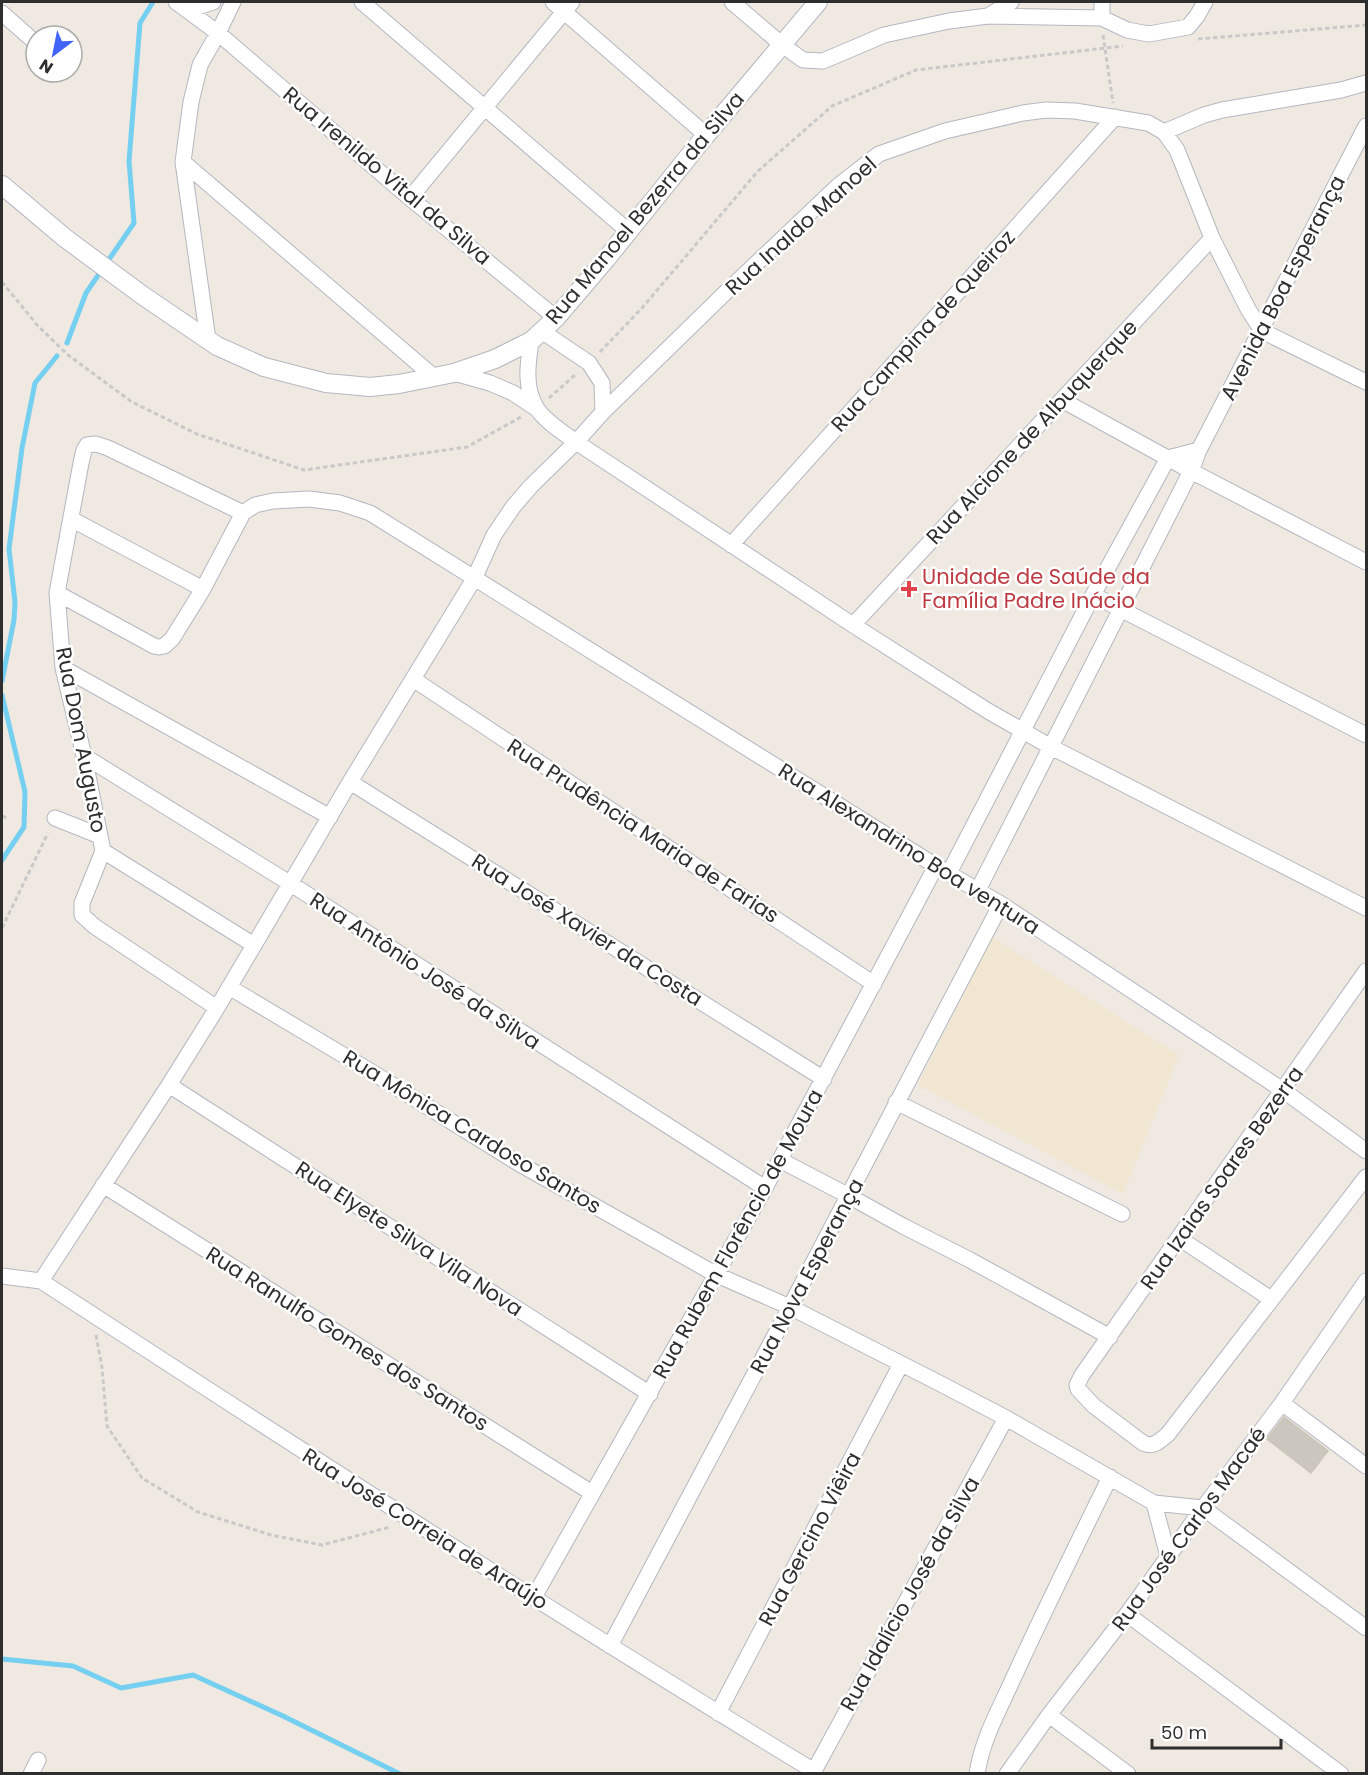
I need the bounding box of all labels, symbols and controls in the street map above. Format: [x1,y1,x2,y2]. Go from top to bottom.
north arrow [24,24,84,84]
text: N [35,53,58,79]
street label: Rua Irenildo Vital da Silva [277,80,498,271]
street label: Rua Manoel Bezerra da Silva [539,85,751,330]
street label: Rua Inaldo Manoel [719,150,883,302]
street label: Avenida Boa Esperança [1213,170,1352,405]
street label: Rua Campina de Queiroz [824,223,1021,438]
street label: Rua Alcione de Albuquerque [920,313,1144,550]
place label: Unidade de Saúde da Família Padre Inácio [922,562,1150,615]
marker: Unidade de Saúde da Família Padre Inácio [900,580,918,598]
street label: Rua Dom Augusto [49,644,114,835]
street label: Rua Prudência Maria de Farias [502,732,785,930]
street label: Rua Alexandrino Boa ventura [773,756,1046,941]
street label: Rua José Xavier da Costa [466,846,708,1013]
street label: Rua Antônio José da Silva [305,885,546,1056]
street label: Rua Mônica Cardoso Santos [338,1043,607,1220]
street label: Rua Izaias Soares Bezerra [1133,1060,1310,1295]
street label: Rua Rubem Florêncio de Moura [646,1084,829,1384]
street label: Rua Elyete Silva Vila Nova [290,1154,529,1323]
street label: Rua Nova Esperança [743,1173,870,1378]
street label: Rua Ranulfo Gomes dos Santos [200,1239,494,1438]
street label: Rua José Carlos Macaé [1105,1421,1273,1637]
street label: Rua José Correia de Araújo [297,1441,554,1616]
street label: Rua Gercino Viêira [751,1447,868,1631]
street label: Rua Idalício José da Silva [833,1471,986,1716]
scale bar [1152,1712,1281,1750]
text: 50 m [1161,1720,1207,1745]

